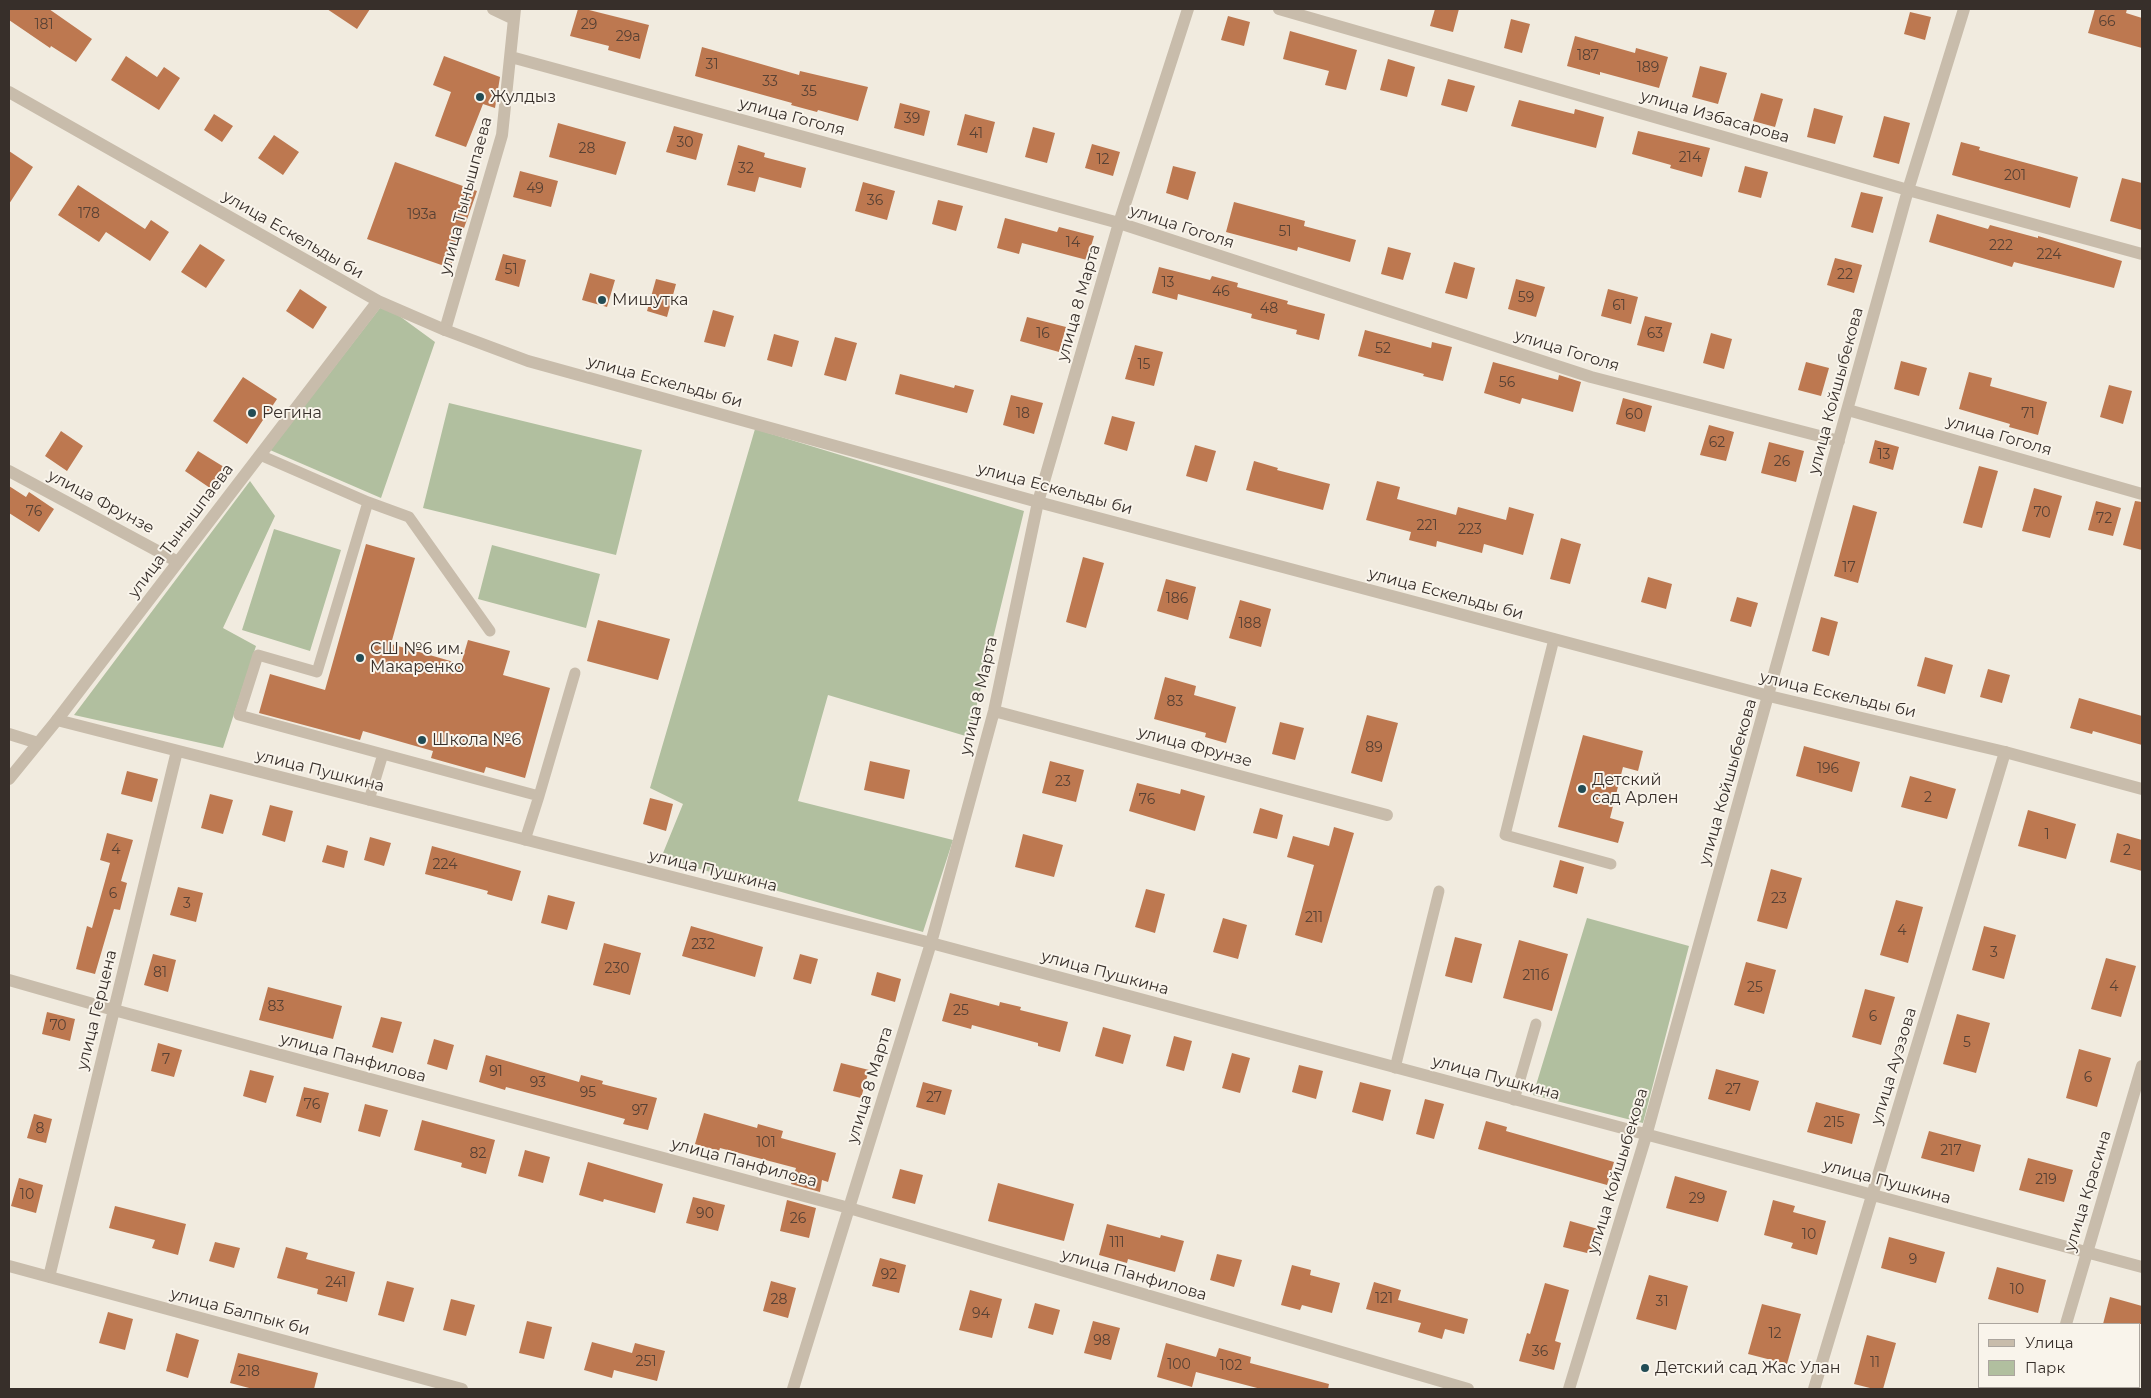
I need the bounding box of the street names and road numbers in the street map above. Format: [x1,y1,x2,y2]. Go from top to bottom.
street label: улица Избасарова [1638,87,1792,147]
street label: улица Гоголя [737,94,847,140]
street label: улица Тынышпаева [436,115,496,277]
street label: улица Ескельды би [219,187,367,283]
street label: улица Гоголя [1127,201,1237,253]
street label: улица 8 Марта [1053,242,1105,364]
street label: улица Койшыбекова [1804,305,1868,477]
street label: улица Гоголя [1512,326,1622,376]
street label: улица Ескельды би [585,352,745,412]
street label: улица Гоголя [1944,412,2054,460]
street label: улица Ескельды би [975,459,1135,519]
street label: улица Тынышпаева [124,460,238,602]
street label: улица Фрунзе [45,466,157,538]
street label: улица Ескельды би [1366,564,1526,624]
street label: улица 8 Марта [956,635,1002,757]
street label: улица Ескельды би [1758,668,1918,722]
street label: улица Койшыбекова [1695,697,1761,867]
street label: улица Фрунзе [1136,722,1254,772]
street label: улица Пушкина [254,746,386,796]
street label: улица Пушкина [647,846,779,896]
street label: улица Пушкина [1039,947,1171,999]
street label: улица Герцена [73,948,121,1072]
street label: улица Ауэзова [1867,1005,1921,1127]
street label: улица 8 Марта [843,1024,897,1146]
street label: улица Панфилова [278,1029,428,1087]
street label: улица Пушкина [1430,1052,1562,1104]
street label: улица Койшыбекова [1584,1086,1652,1256]
street label: улица Красина [2060,1128,2116,1254]
street label: улица Панфилова [669,1134,819,1192]
street label: улица Пушкина [1821,1156,1953,1208]
street label: улица Панфилова [1059,1245,1209,1305]
street label: улица Балпык би [168,1284,312,1340]

